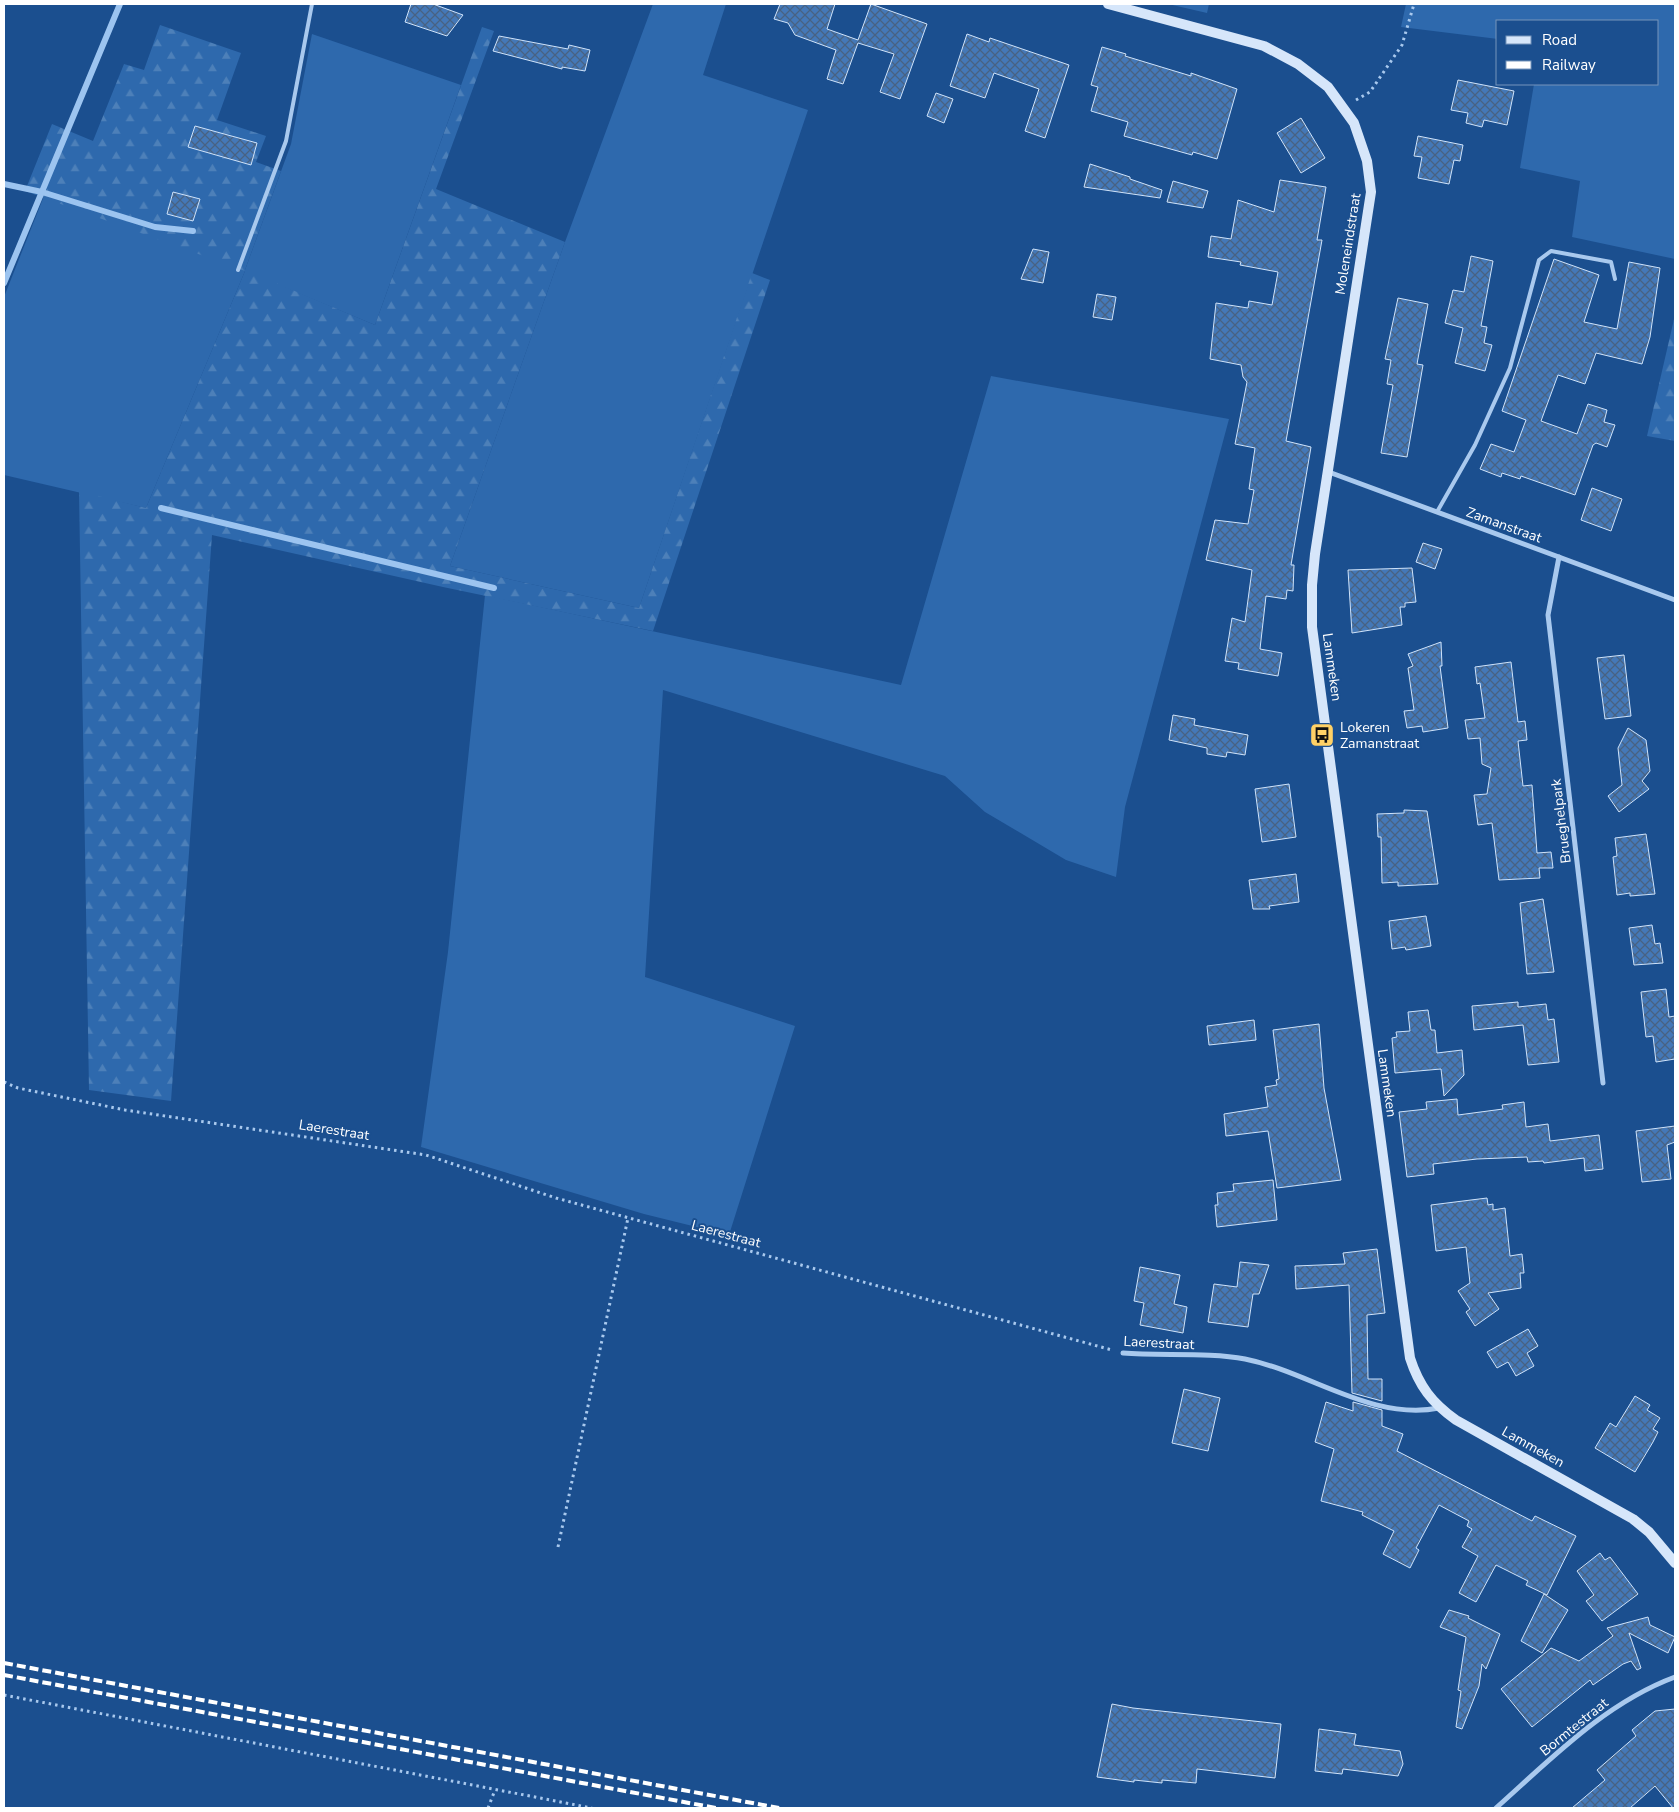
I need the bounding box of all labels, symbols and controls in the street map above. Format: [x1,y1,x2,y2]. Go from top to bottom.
legend [1496,20,1659,85]
text: Road [1542,30,1577,50]
text: Railway [1542,55,1596,75]
street label: Moleneindstraat [1331,192,1365,296]
street label: Zamanstraat [1464,503,1545,547]
street label: Lammeken [1318,632,1346,702]
place label: Lokeren Zamanstraat [1340,718,1419,753]
bus stop icon: Lokeren Zamanstraat [1309,722,1335,748]
street label: Brueghelpark [1546,777,1576,864]
street label: Lammeken [1373,1048,1401,1118]
street label: Laerestraat [297,1115,371,1145]
street label: Laerestraat [689,1216,763,1252]
street label: Laerestraat [1123,1332,1195,1354]
street label: Lammeken [1498,1422,1568,1472]
street label: Bormtestraat [1536,1694,1612,1760]

